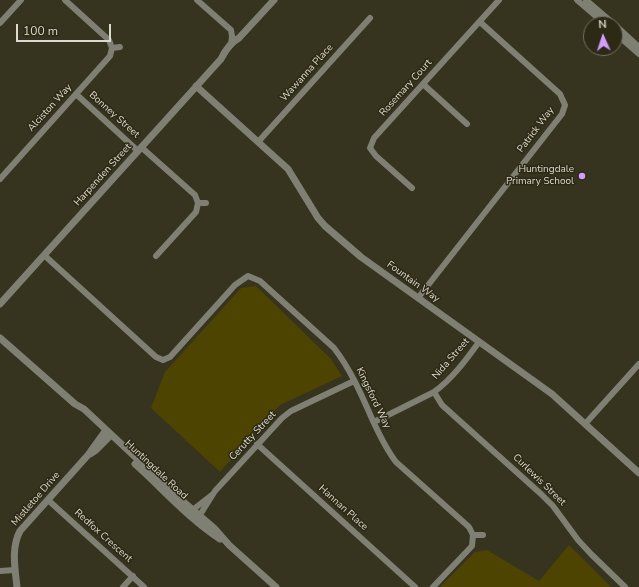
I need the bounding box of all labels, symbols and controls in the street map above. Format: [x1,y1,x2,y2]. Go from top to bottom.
scale bar [18,16,113,42]
north arrow [583,16,623,56]
text: N [598,17,607,32]
text: 100 m [23,23,58,39]
street label: Wawanna Place [278,42,336,104]
street label: Rosemary Court [377,57,435,119]
street label: Alciston Way [25,82,75,134]
street label: Bonney Street [86,89,142,141]
street label: Patrick Way [515,105,557,155]
street label: Harpenden Street [72,141,134,209]
place label: Huntingdale Primary School [506,164,574,188]
marker: Huntingdale Primary School [577,171,587,181]
street label: Fountain Way [384,259,442,305]
street label: Nida Street [430,336,472,382]
street label: Kingsford Way [353,366,393,430]
street label: Cerutty Street [227,409,279,463]
street label: Huntingdale Road [122,438,190,502]
street label: Curlewis Street [510,452,568,508]
street label: Mistletoe Drive [9,469,63,529]
street label: Hannan Place [316,483,370,533]
street label: Redfox Crescent [72,507,134,565]

